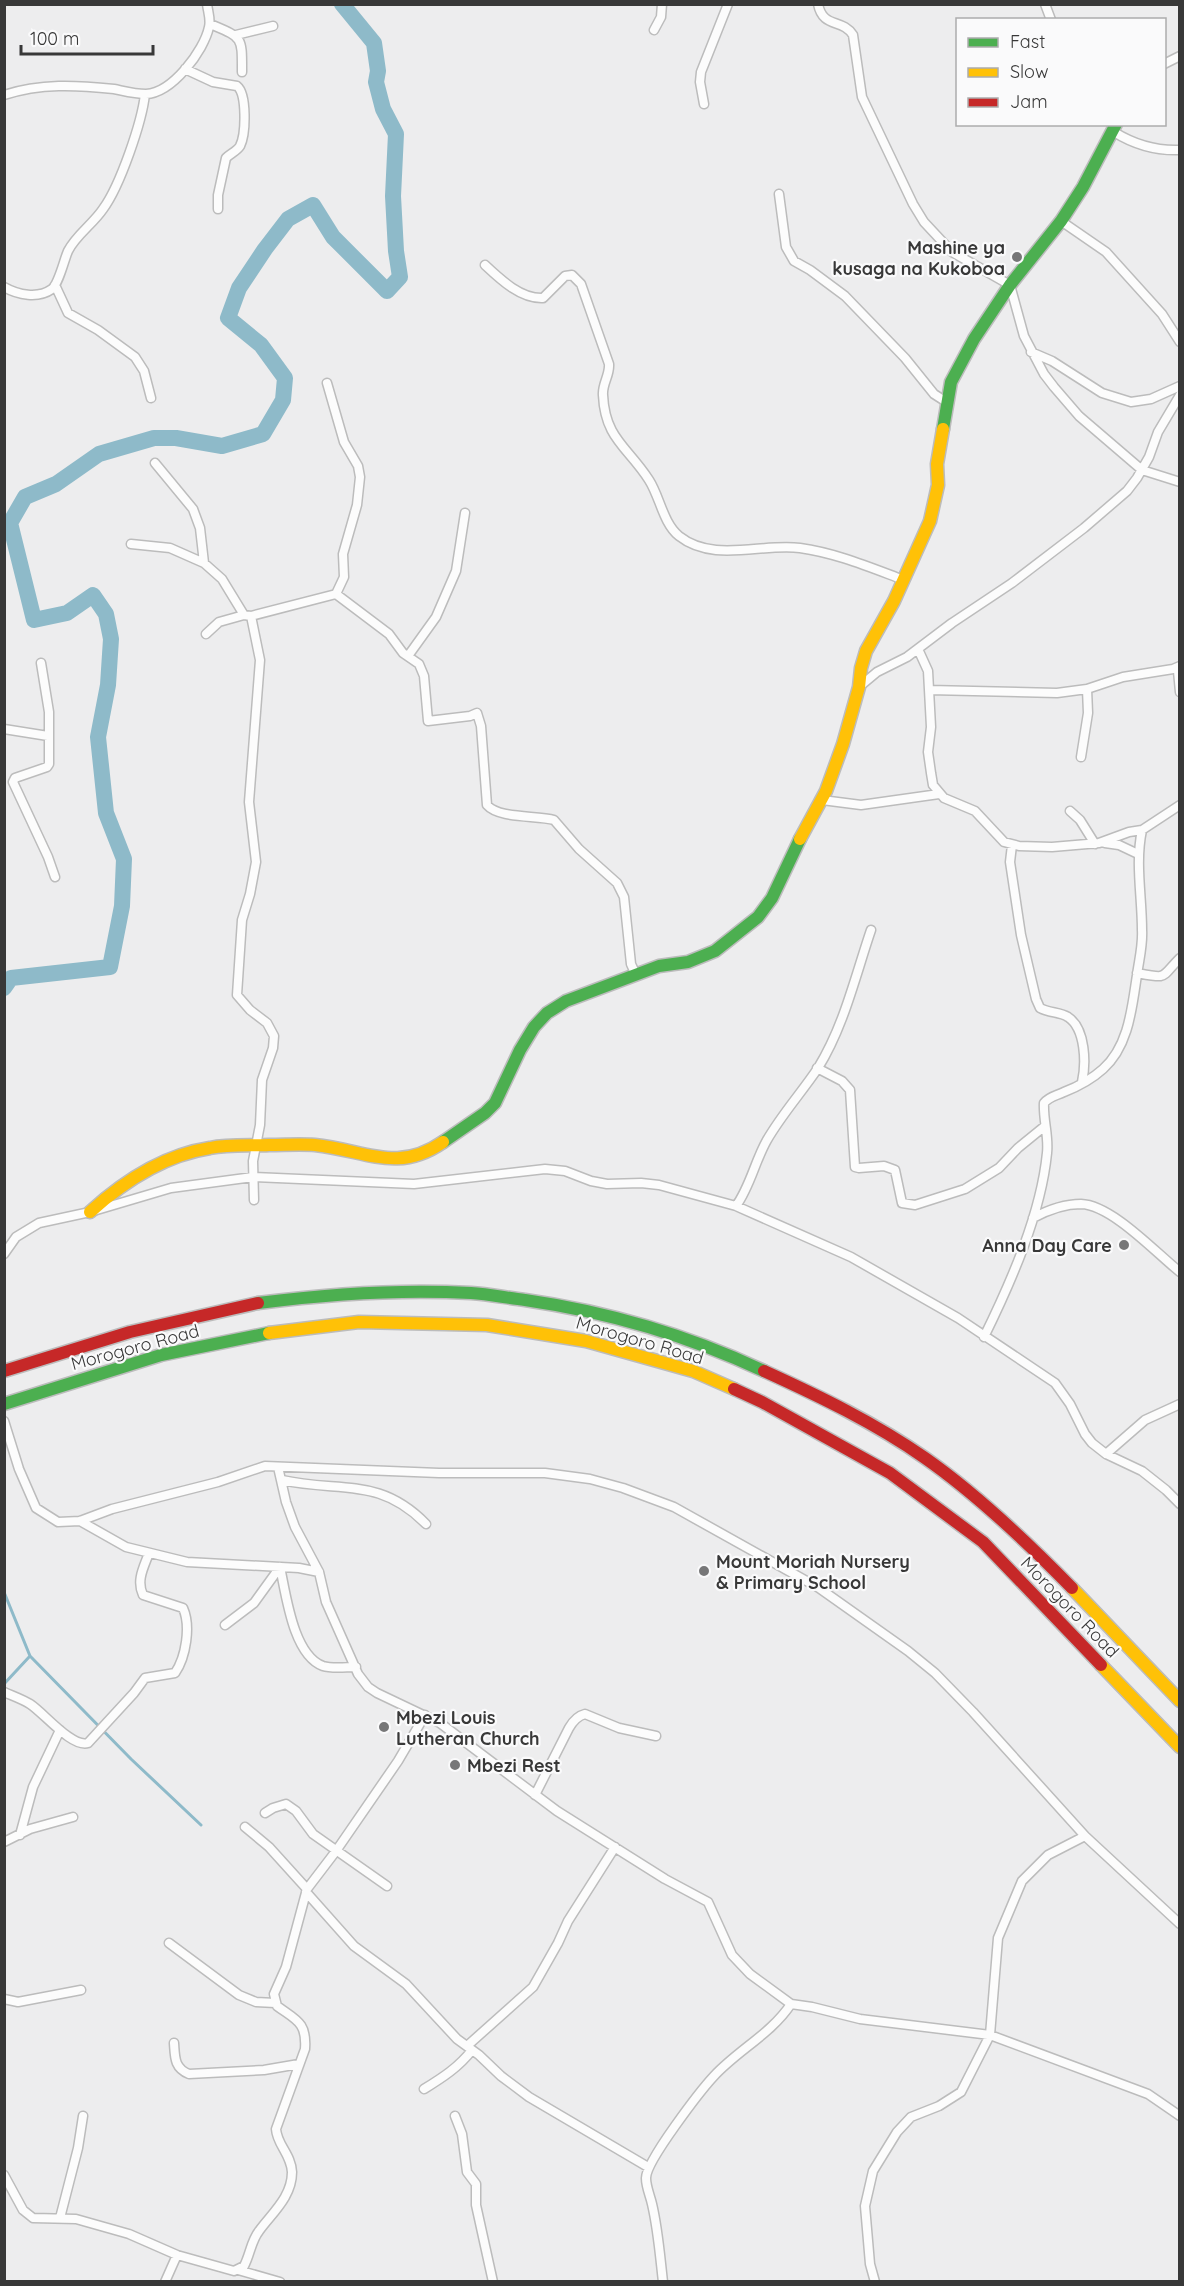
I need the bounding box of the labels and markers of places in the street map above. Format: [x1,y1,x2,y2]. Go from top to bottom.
place label: Mashine ya kusaga na Kukoboa [832,236,1005,280]
marker: Mashine ya kusaga na Kukoboa [1010,250,1024,264]
place label: Anna Day Care [982,1234,1112,1257]
marker: Anna Day Care [1117,1238,1131,1252]
place label: Mount Moriah Nursery & Primary School [716,1550,910,1594]
marker: Mount Moriah Nursery & Primary School [697,1564,711,1578]
place label: Mbezi Louis Lutheran Church [396,1706,540,1750]
marker: Mbezi Louis Lutheran Church [377,1720,391,1734]
place label: Mbezi Rest [467,1754,561,1777]
marker: Mbezi Rest [448,1758,462,1772]

